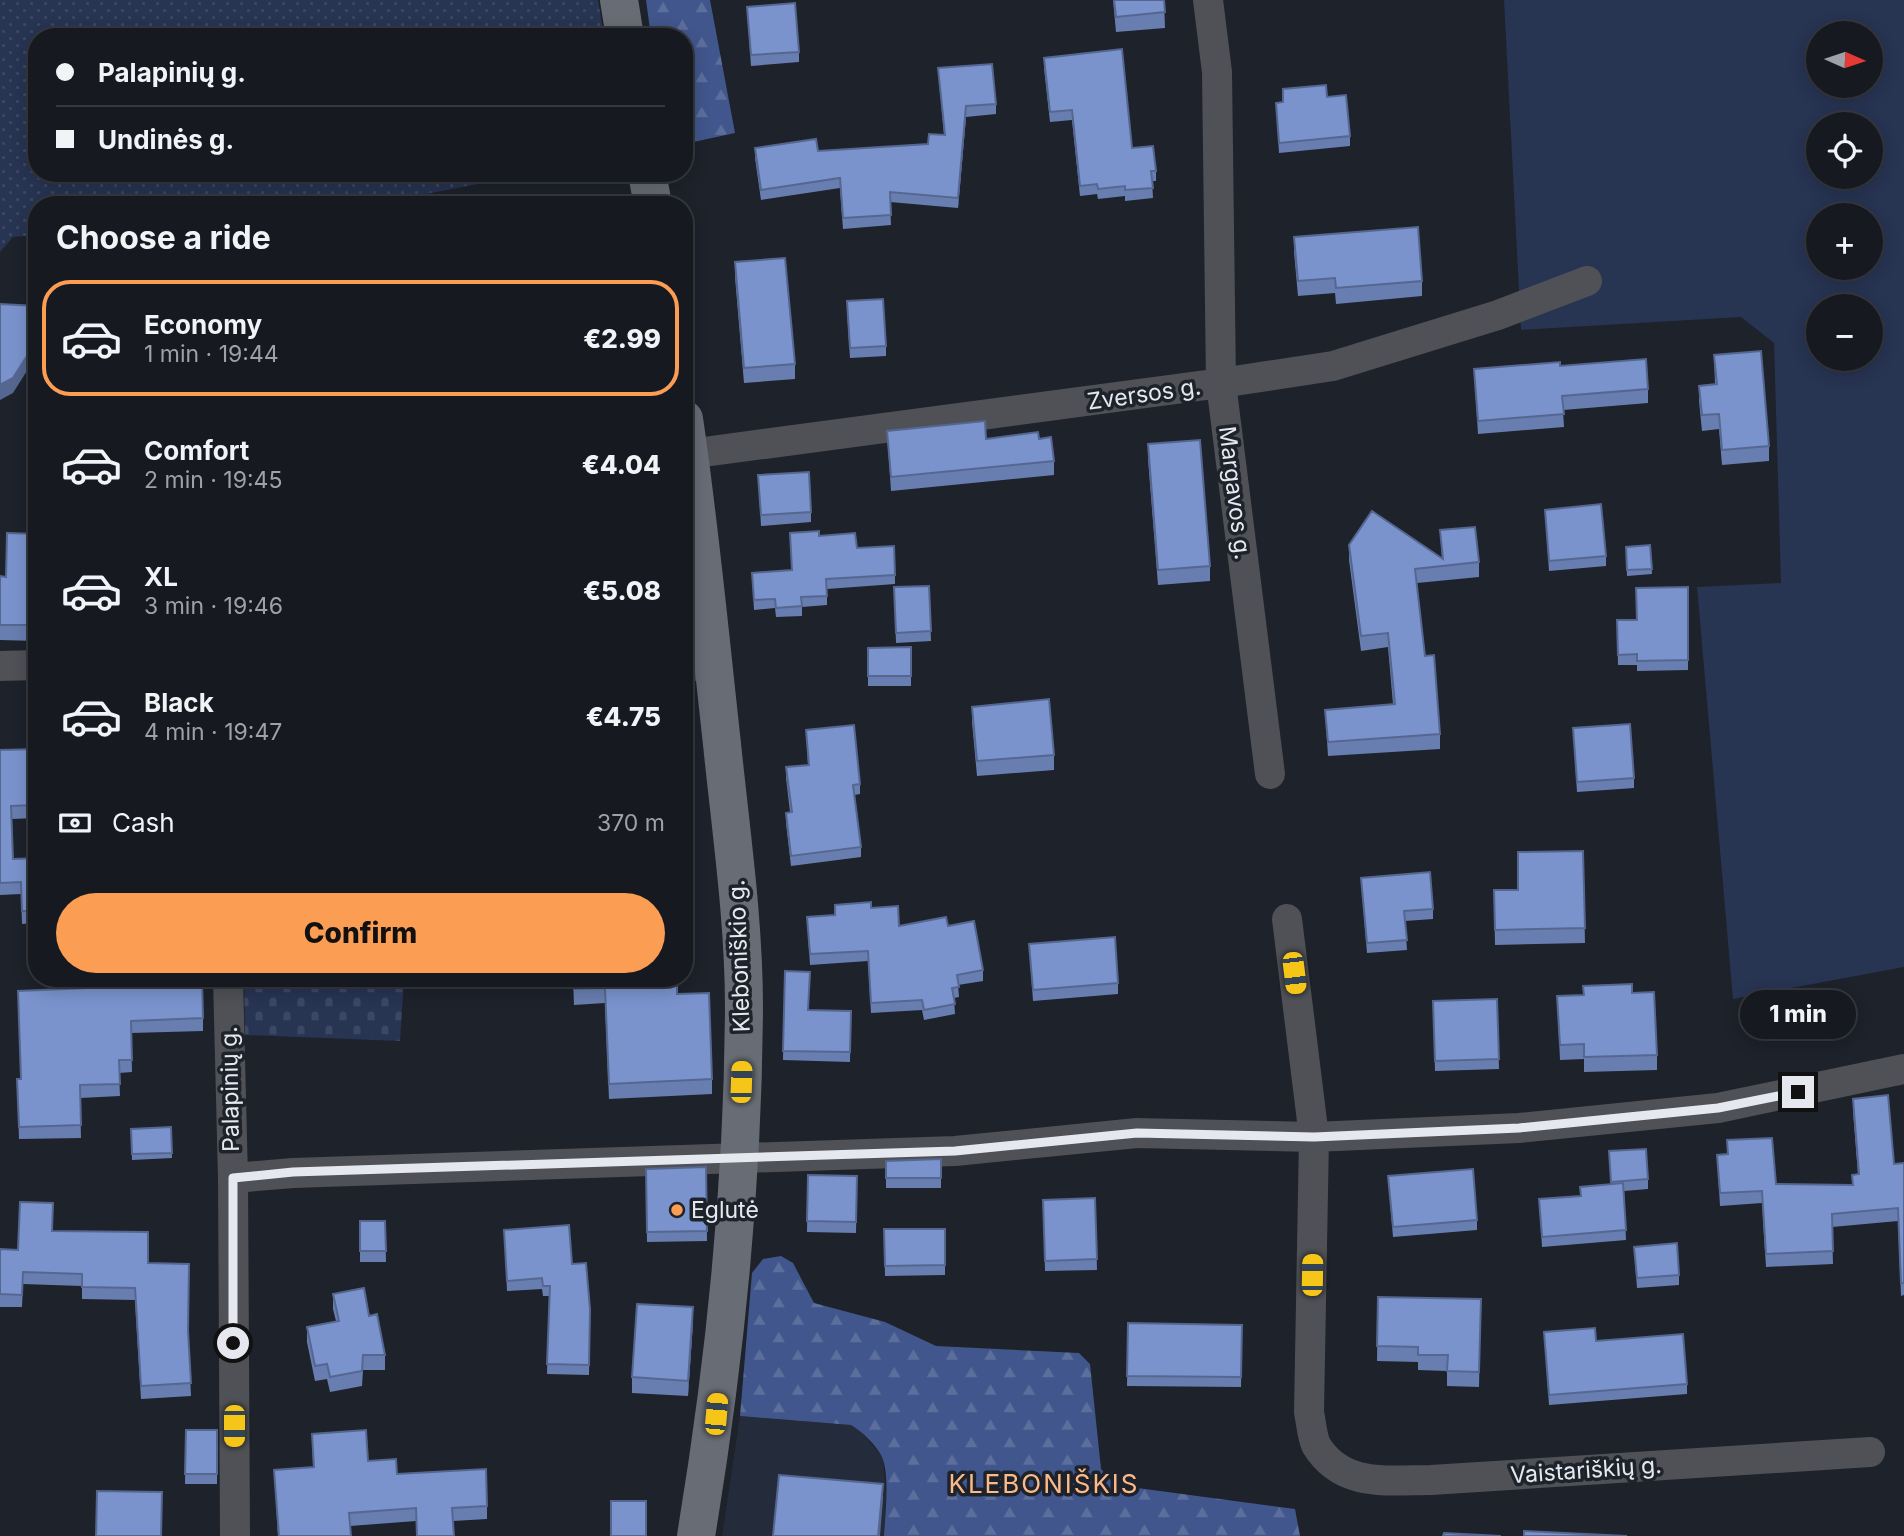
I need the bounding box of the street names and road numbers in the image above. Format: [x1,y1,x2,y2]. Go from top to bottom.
street label: Zversos g. [1085,372,1203,416]
street label: Margavos g. [1213,425,1257,561]
street label: Kleboniškio g. [722,879,756,1033]
street label: Palapinių g. [215,1026,245,1152]
street label: Vaistariškių g. [1509,1451,1663,1489]

